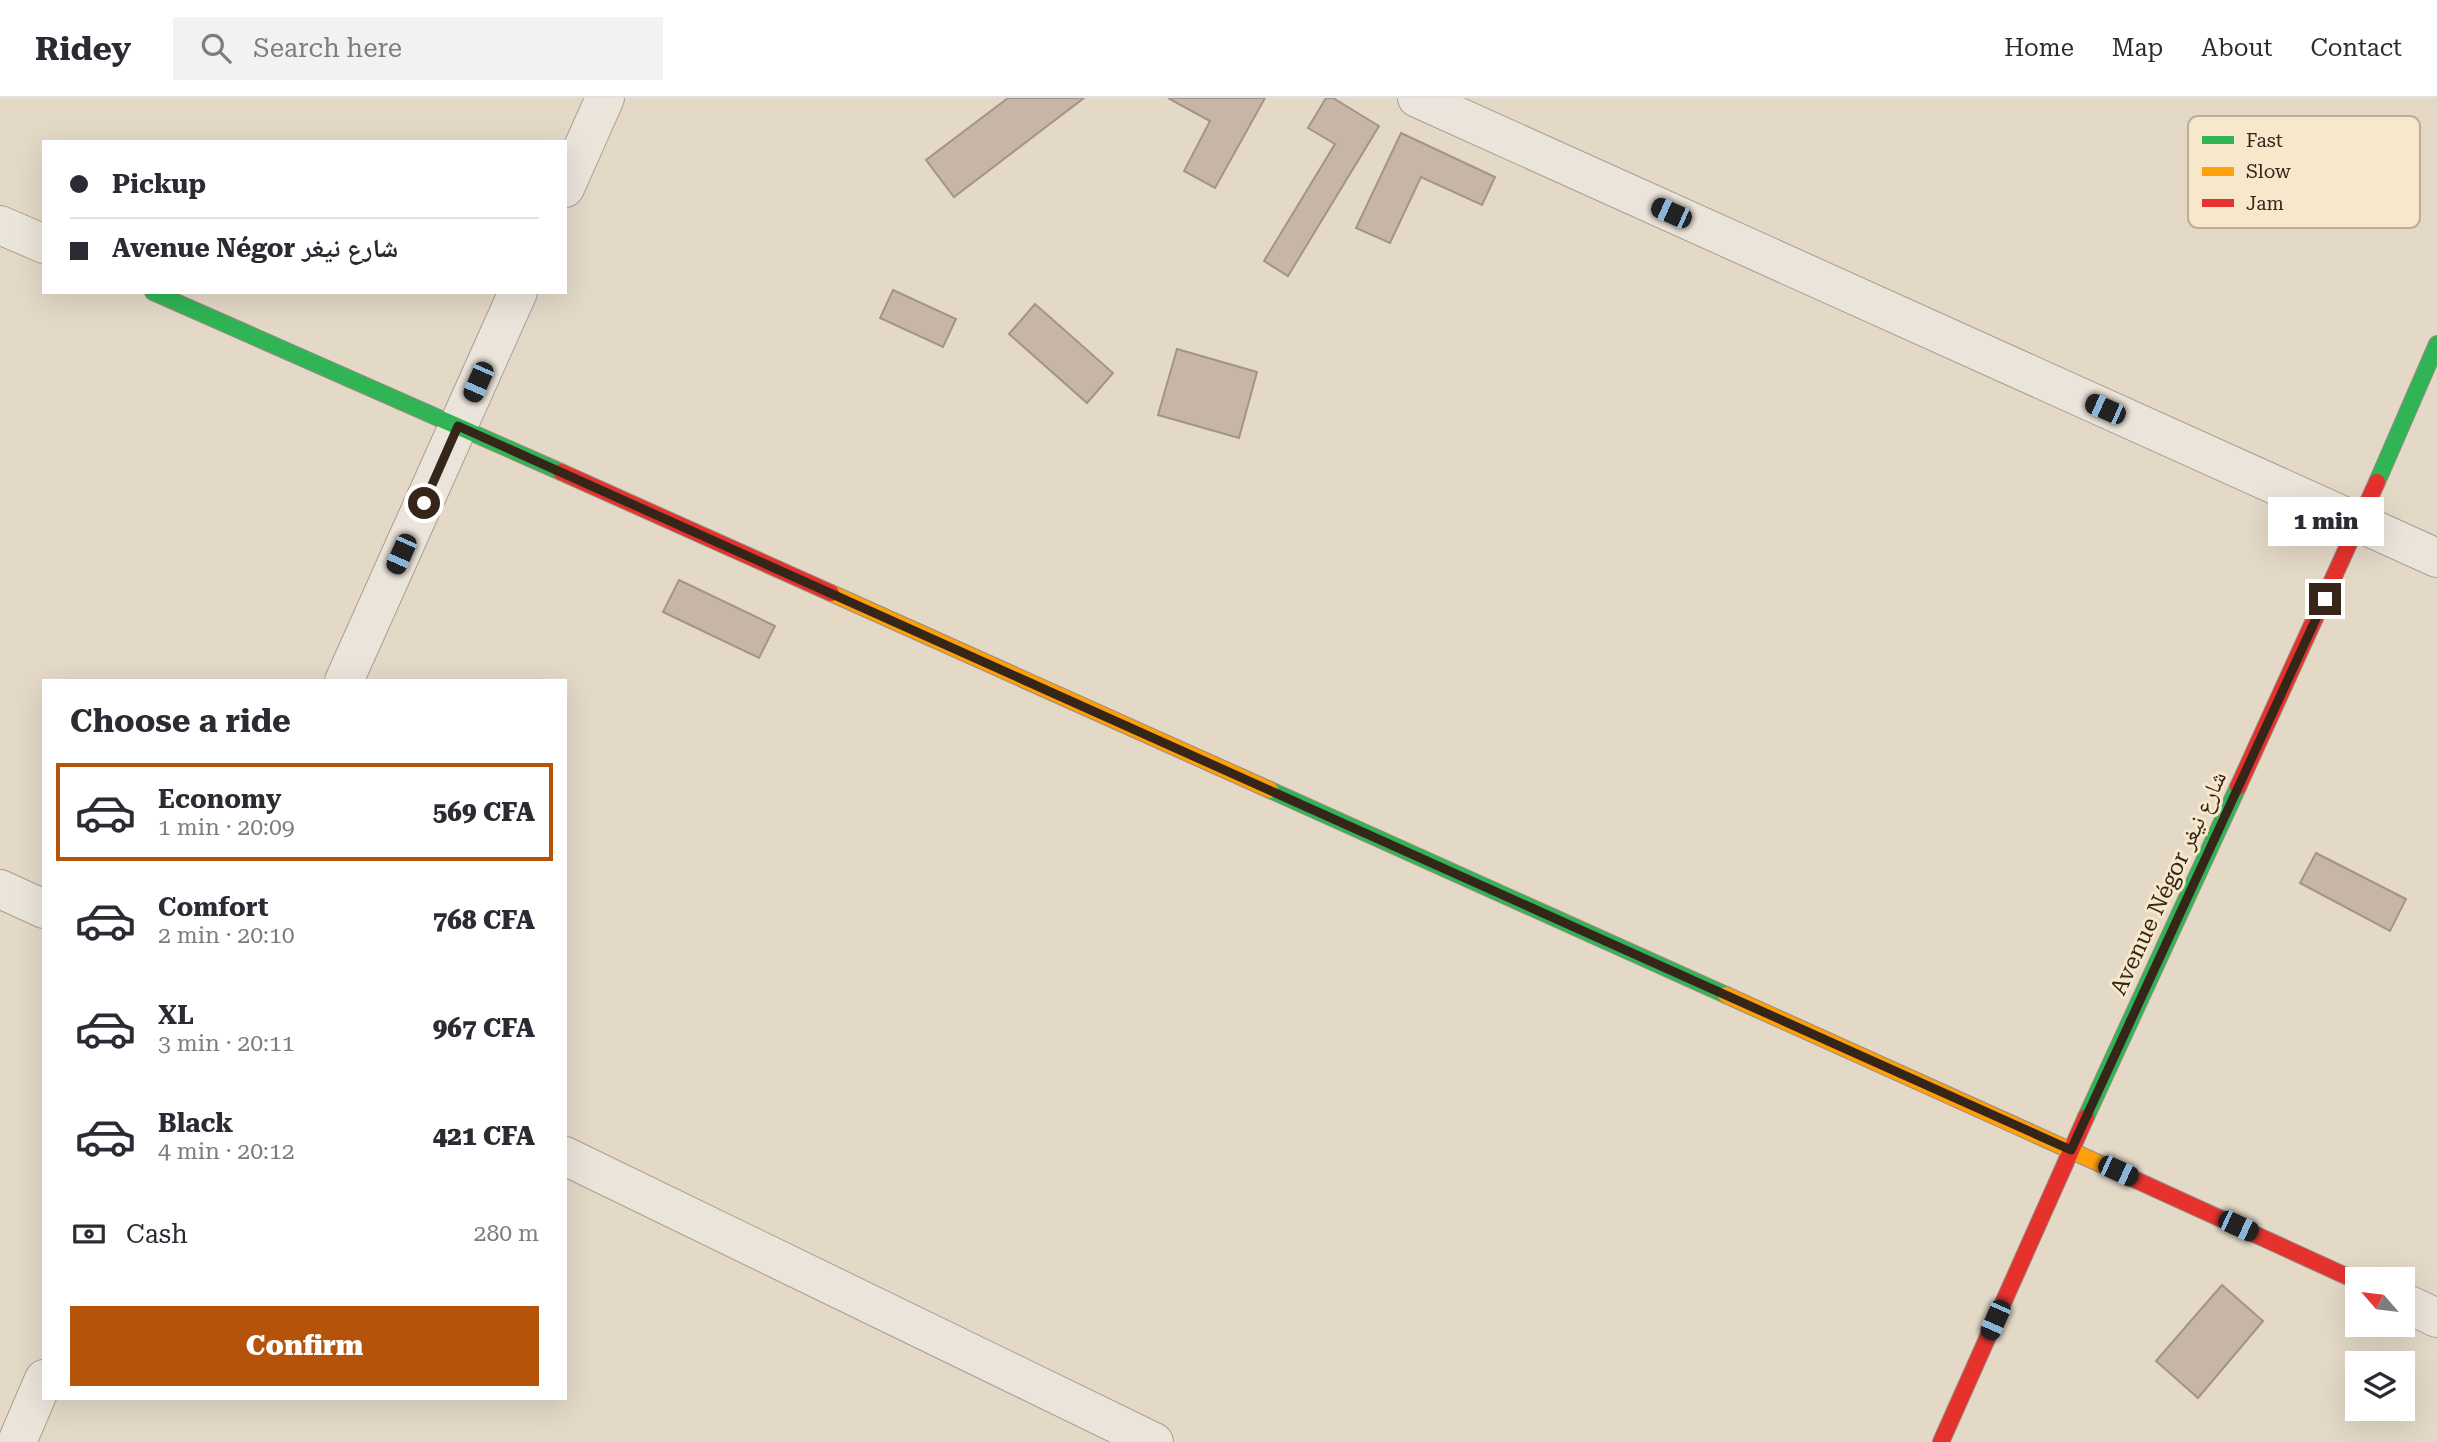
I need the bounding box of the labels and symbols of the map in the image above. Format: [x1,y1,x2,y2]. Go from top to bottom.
legend [2188,116,2420,228]
text: Fast [2246,129,2283,152]
text: Slow [2246,160,2291,183]
text: Jam [2246,192,2284,215]
car [1648,195,1695,231]
car [460,359,497,405]
car [2082,391,2129,427]
route start [408,487,440,519]
callout: 1 min [2267,498,2383,546]
car [383,531,420,577]
route end [2309,583,2341,615]
street label: Avenue Négor شارع نيغر [2105,767,2233,1000]
car [2095,1153,2142,1189]
car [2215,1208,2262,1244]
north arrow [2345,1267,2415,1337]
car [1977,1297,2014,1343]

